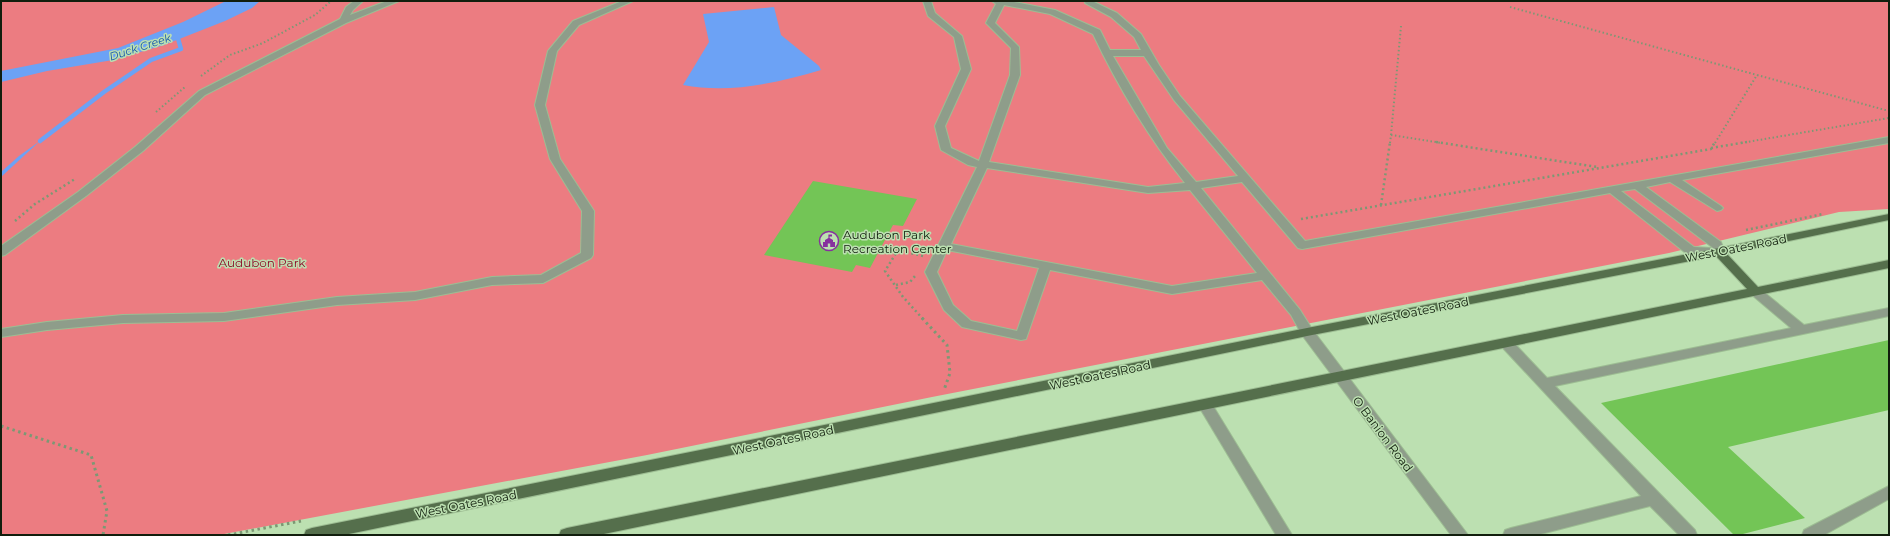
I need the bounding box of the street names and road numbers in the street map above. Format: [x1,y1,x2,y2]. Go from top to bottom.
street label: West Oates Road [1684,231,1788,265]
street label: West Oates Road [1366,294,1470,328]
street label: West Oates Road [1048,357,1152,393]
street label: O Banion Road [1350,393,1416,475]
street label: West Oates Road [731,422,835,458]
street label: West Oates Road [414,487,518,521]

